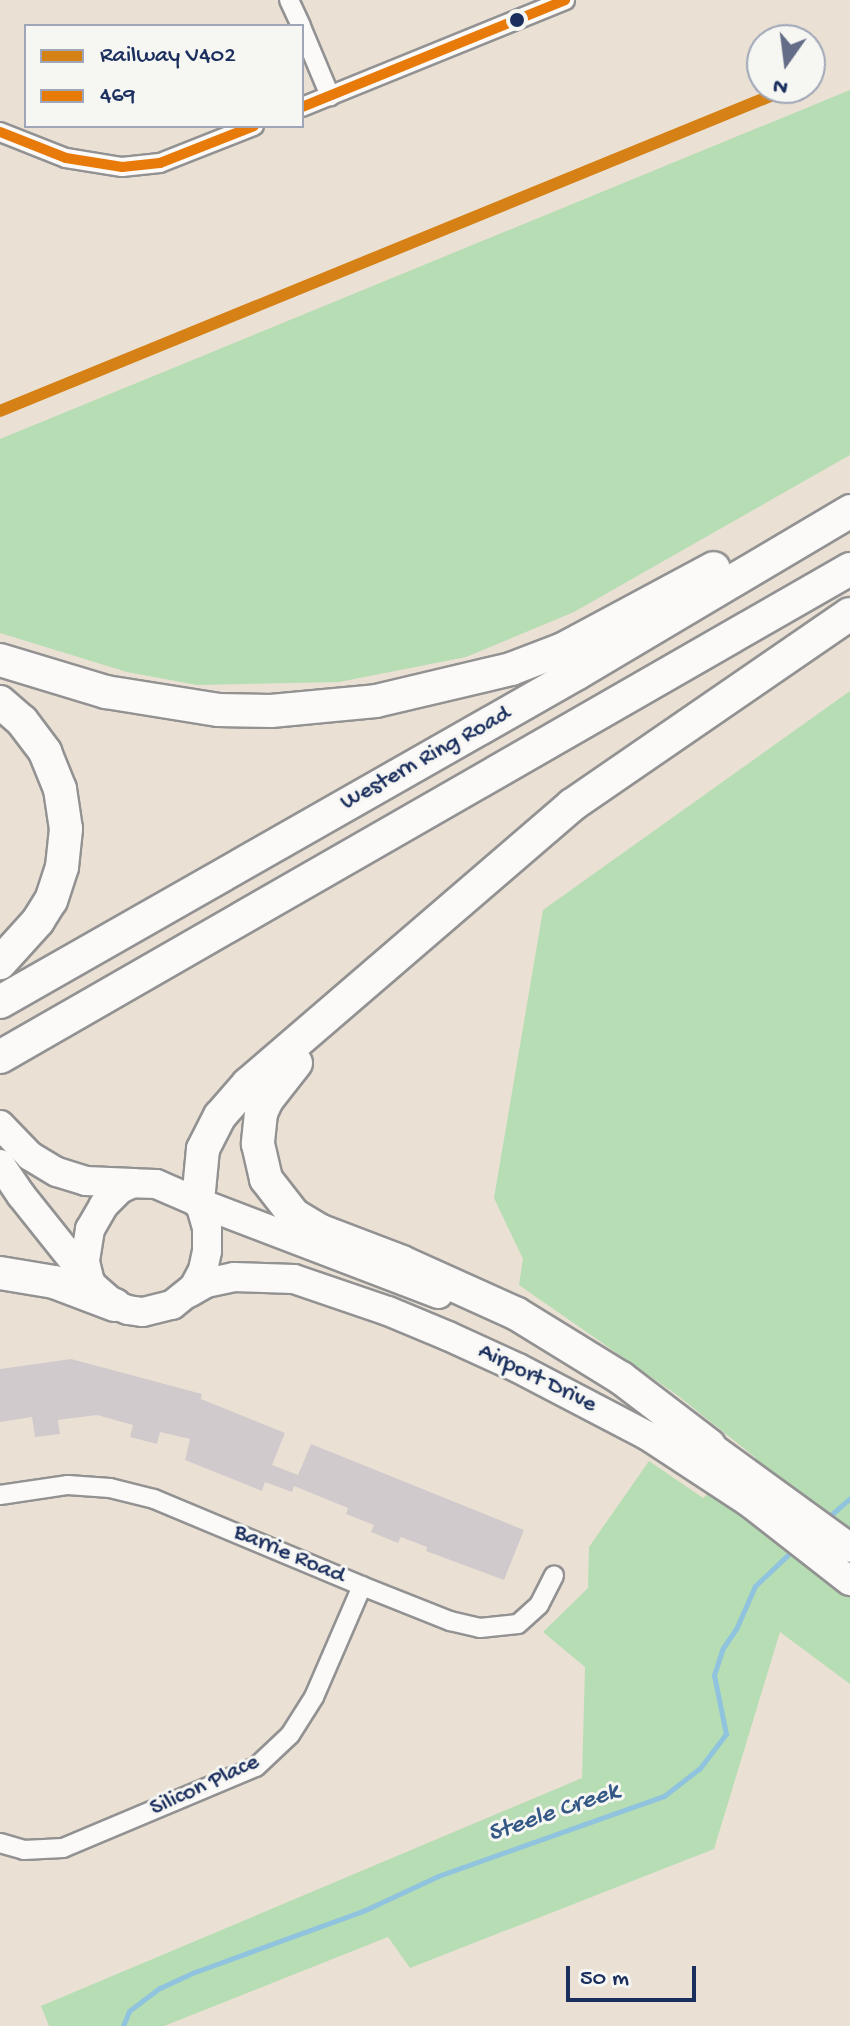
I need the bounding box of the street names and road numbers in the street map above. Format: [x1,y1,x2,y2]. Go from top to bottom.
street label: Western Ring Road [336,700,516,818]
street label: Airport Drive [473,1338,601,1420]
street label: Barrie Road [229,1519,349,1591]
street label: Silicon Place [146,1748,264,1824]

